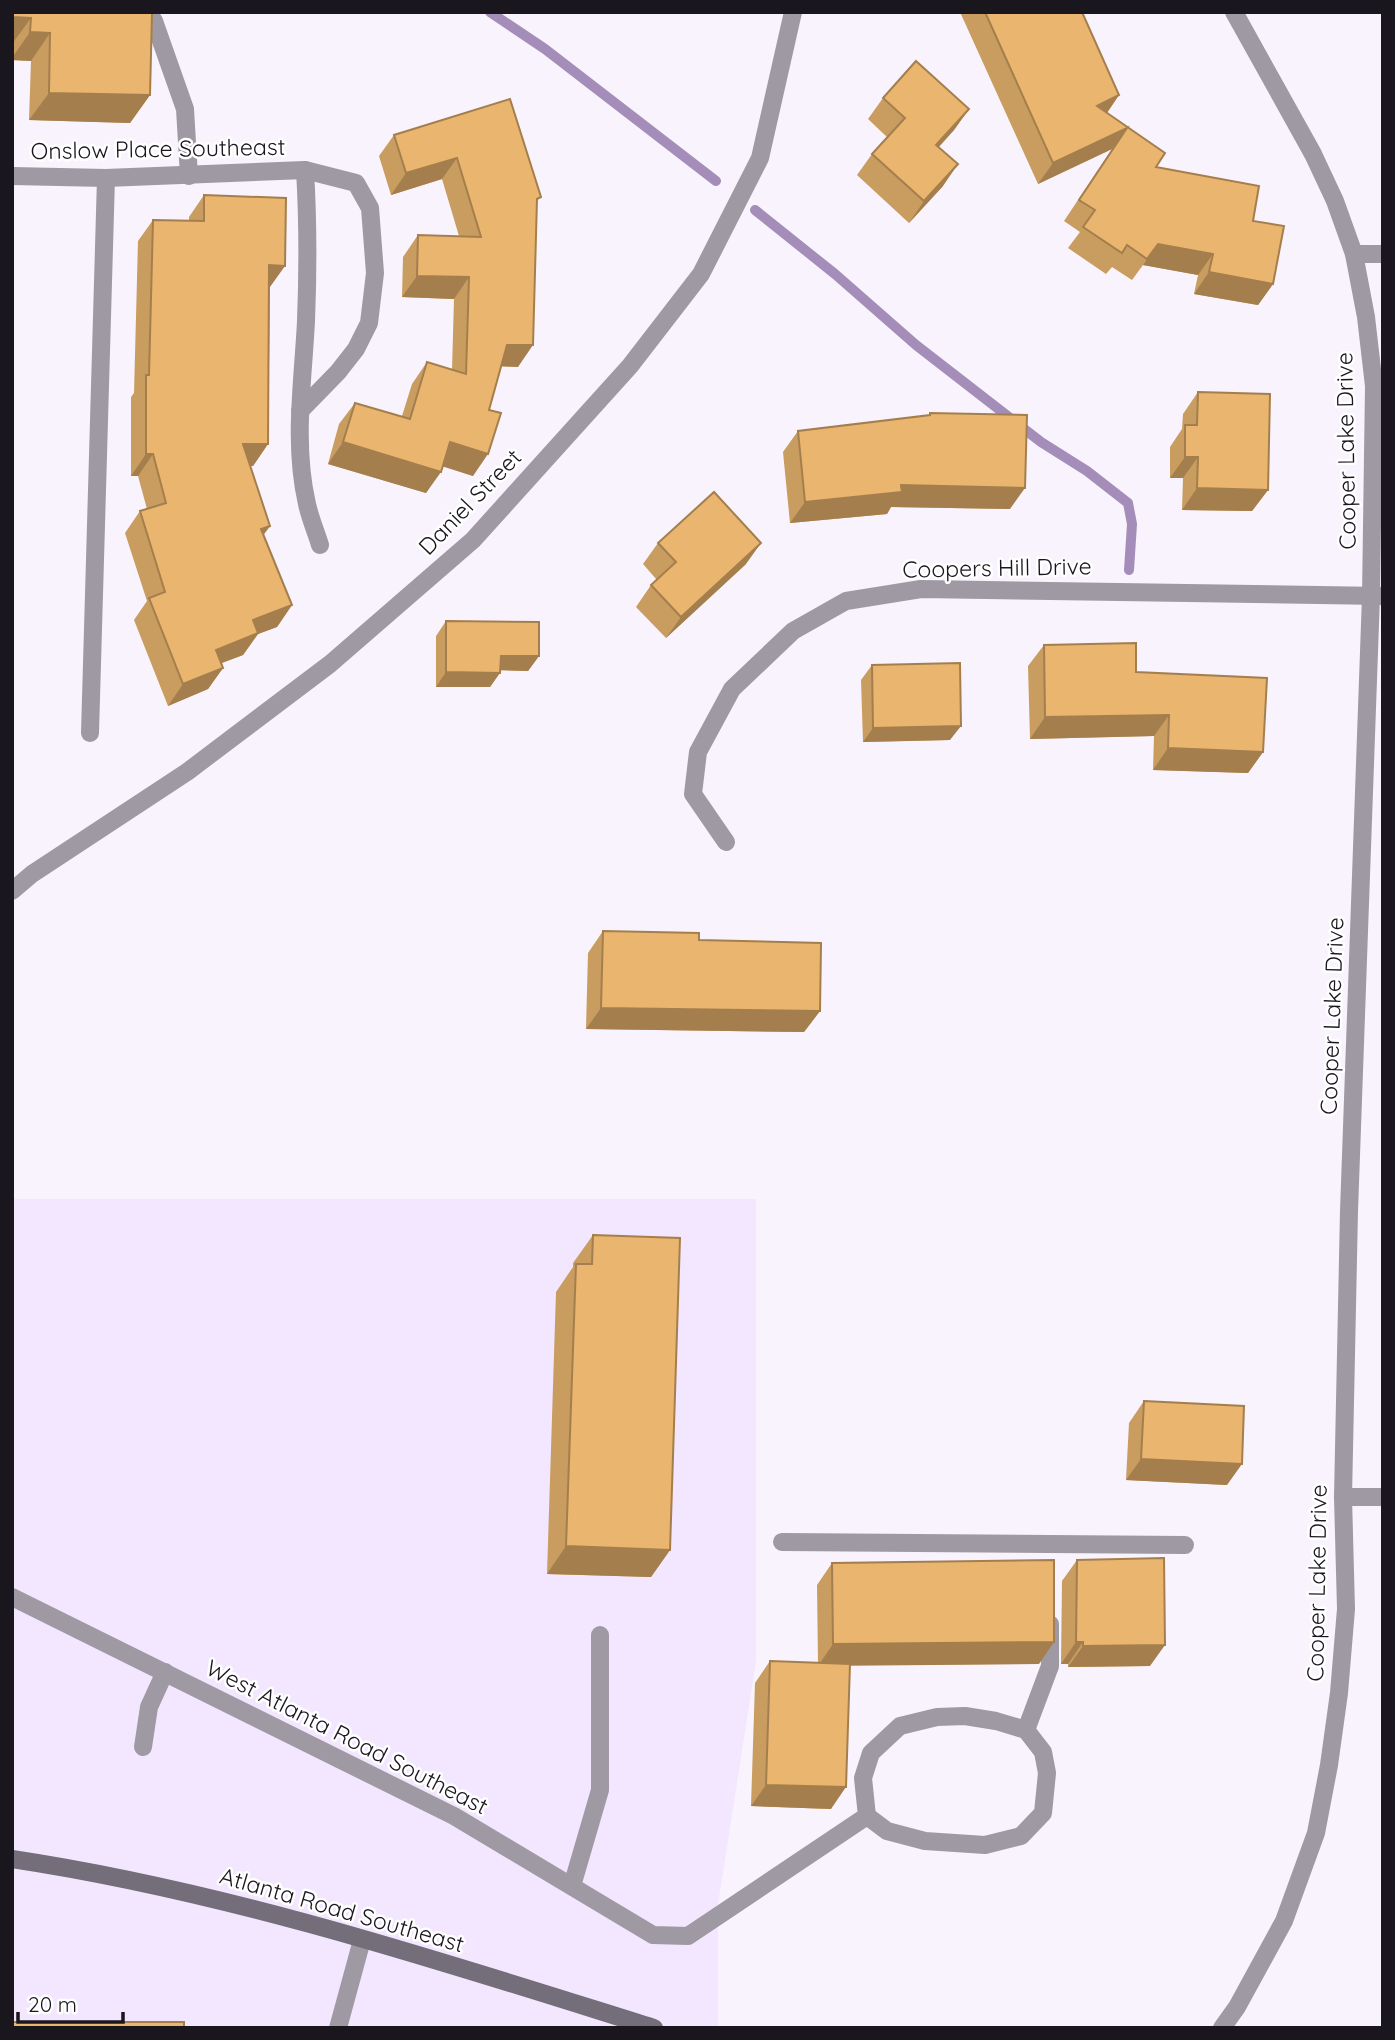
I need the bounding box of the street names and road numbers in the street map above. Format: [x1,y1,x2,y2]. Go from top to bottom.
street label: Onslow Place Southeast [30,132,286,165]
street label: Cooper Lake Drive [1329,352,1362,550]
street label: Daniel Street [412,442,527,561]
street label: Coopers Hill Drive [902,551,1092,584]
street label: Cooper Lake Drive [1314,917,1349,1115]
street label: Cooper Lake Drive [1300,1484,1333,1682]
street label: West Atlanta Road Southeast [201,1653,493,1821]
street label: Atlanta Road Southeast [217,1861,468,1958]

